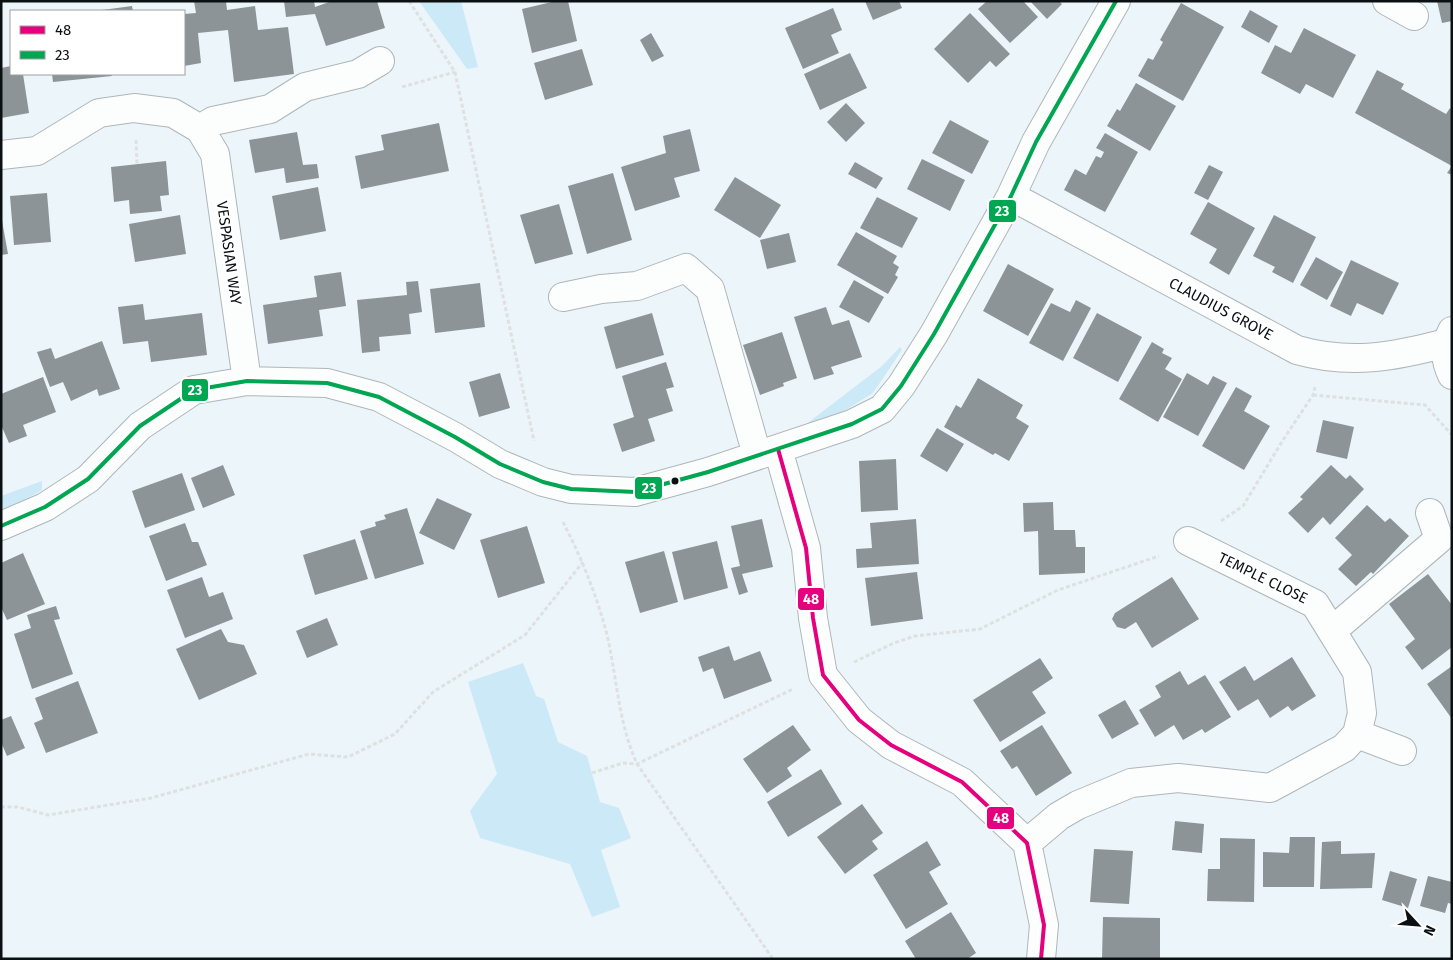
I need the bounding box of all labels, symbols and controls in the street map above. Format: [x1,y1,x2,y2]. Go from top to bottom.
legend [10,10,185,75]
text: 48 [55,21,71,39]
text: 23 [55,46,70,64]
line badge: 23 [988,199,1017,223]
street label: VESPASIAN WAY [213,200,245,307]
text: 23 [995,203,1009,220]
street label: CLAUDIUS GROVE [1166,274,1276,344]
line badge: 23 [181,378,209,402]
text: 23 [188,382,202,399]
line badge: 23 [634,476,663,500]
unlabelled marker [670,476,680,486]
text: 23 [642,480,656,497]
street label: TEMPLE CLOSE [1215,549,1311,607]
line badge: 48 [797,587,825,611]
text: 48 [803,591,819,608]
line badge: 48 [986,806,1015,830]
text: 48 [993,810,1009,827]
north arrow [1393,900,1443,950]
text: N [1420,923,1439,938]

